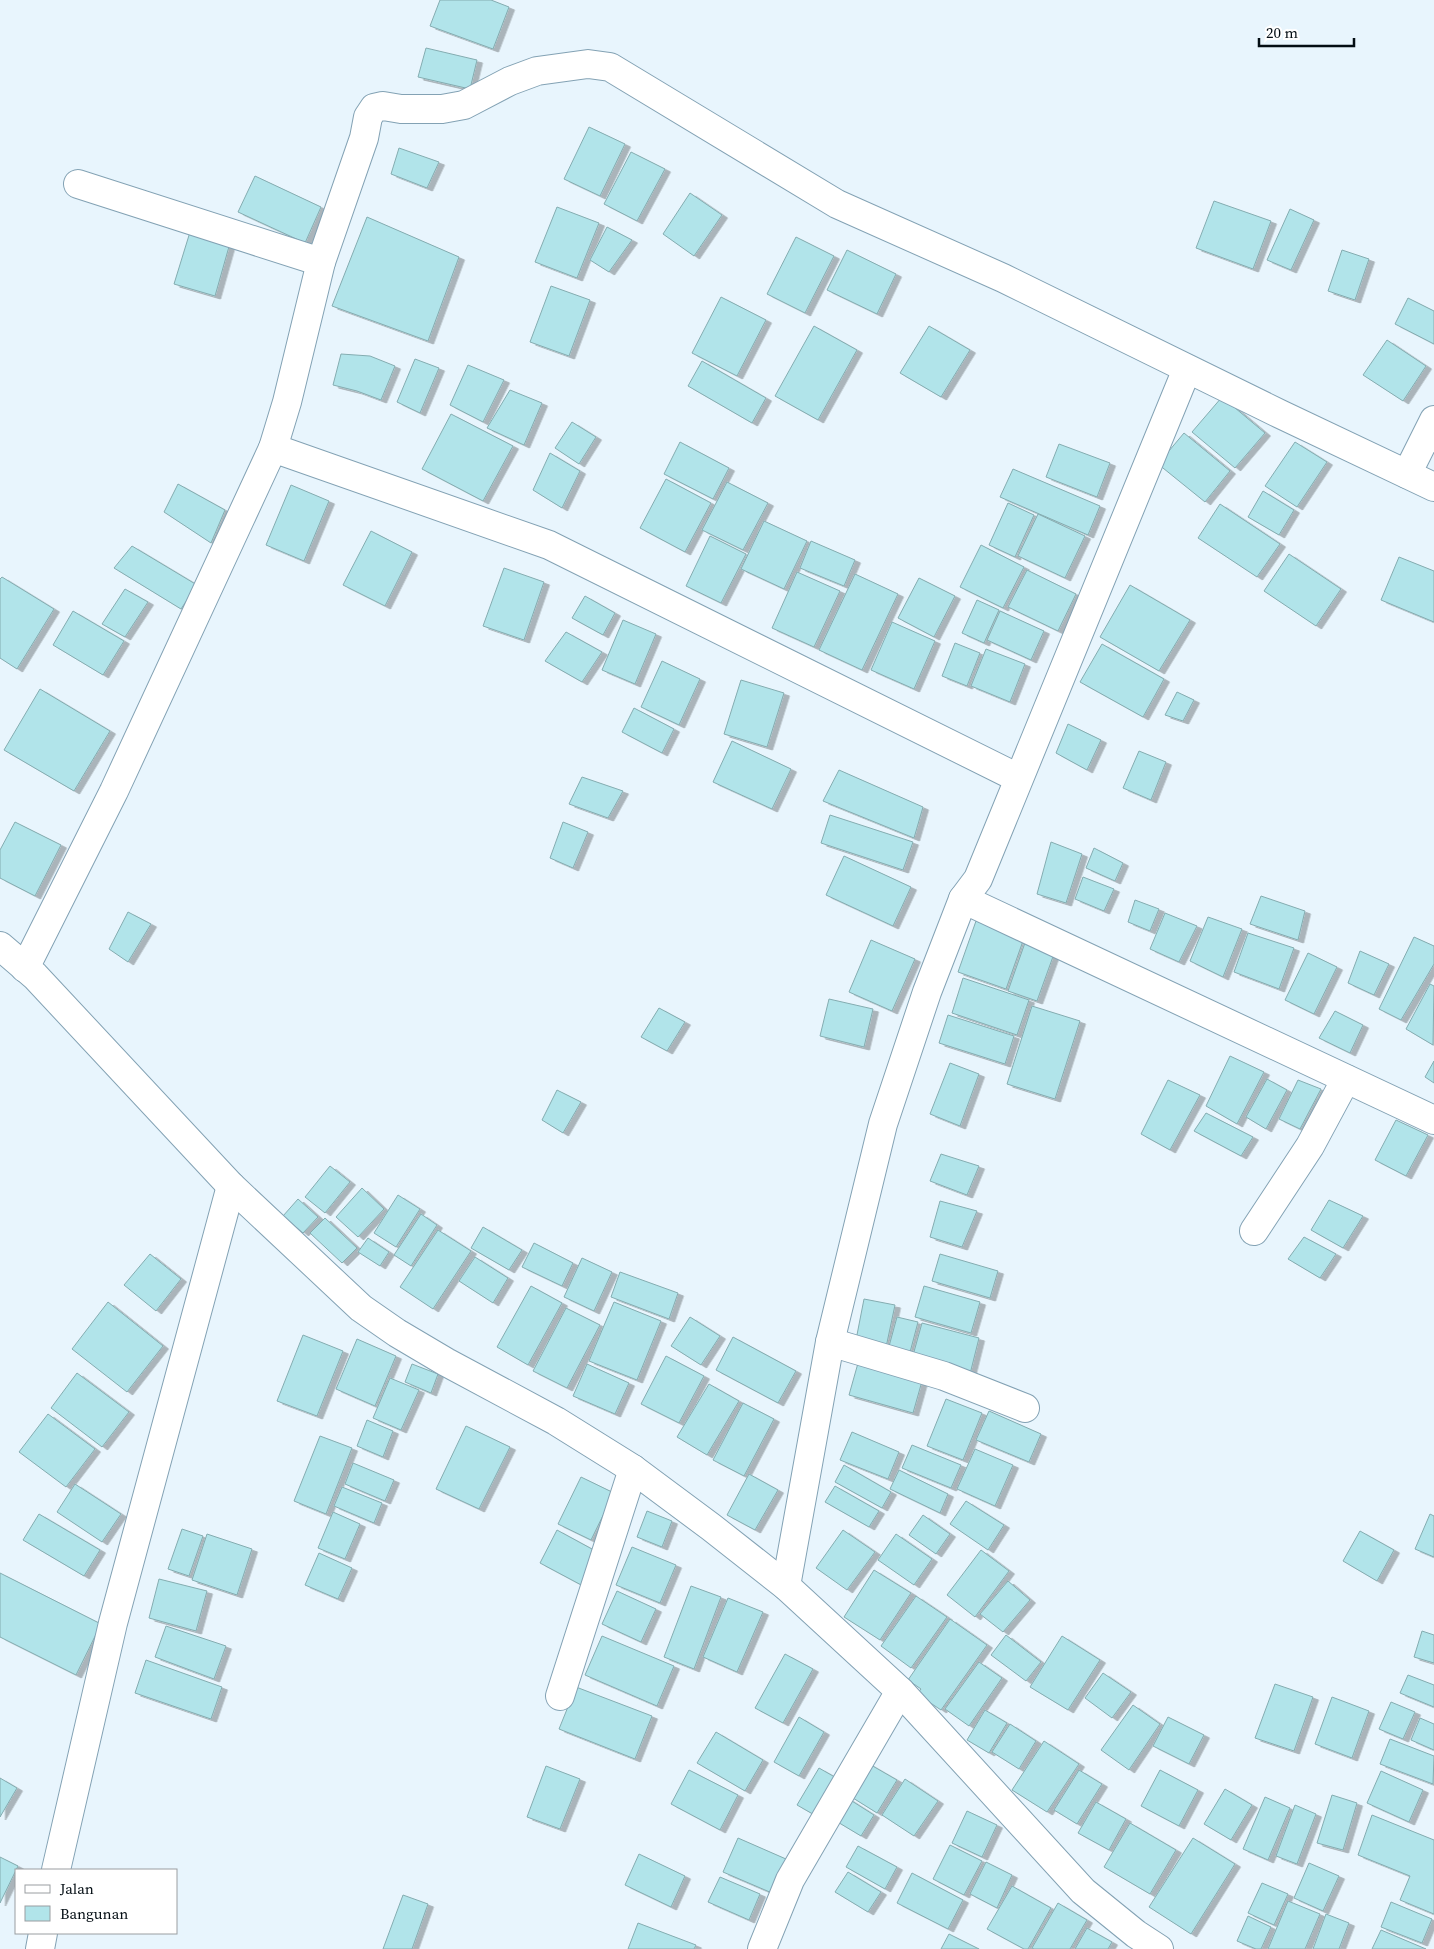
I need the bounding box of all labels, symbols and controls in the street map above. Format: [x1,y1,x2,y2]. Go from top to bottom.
scale bar [1259,15,1354,47]
text: 20 m [1266,22,1298,43]
legend [15,1869,178,1934]
text: Jalan [59,1878,94,1899]
text: Bangunan [60,1903,128,1924]

